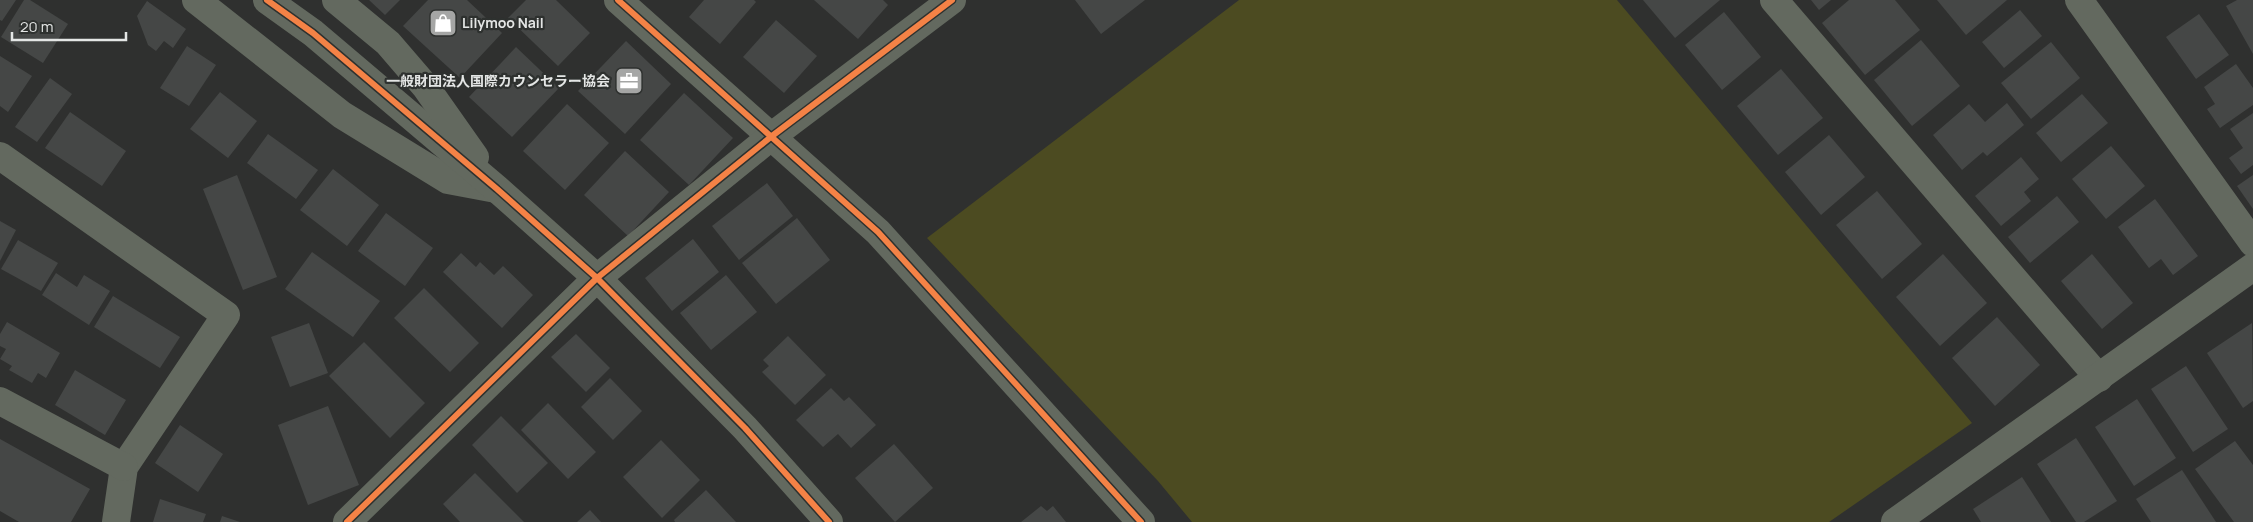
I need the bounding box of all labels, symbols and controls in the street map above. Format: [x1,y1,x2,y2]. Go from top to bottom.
shop icon: Lilymoo Nail [428,8,458,38]
scale bar [12,10,126,42]
place label: Lilymoo Nail [462,13,544,32]
text: 20 m [20,16,53,37]
office icon: 一般財団法人国際カウンセラー協会 [614,66,644,96]
place label: 一般財団法人国際カウンセラー協会 [386,71,610,90]

